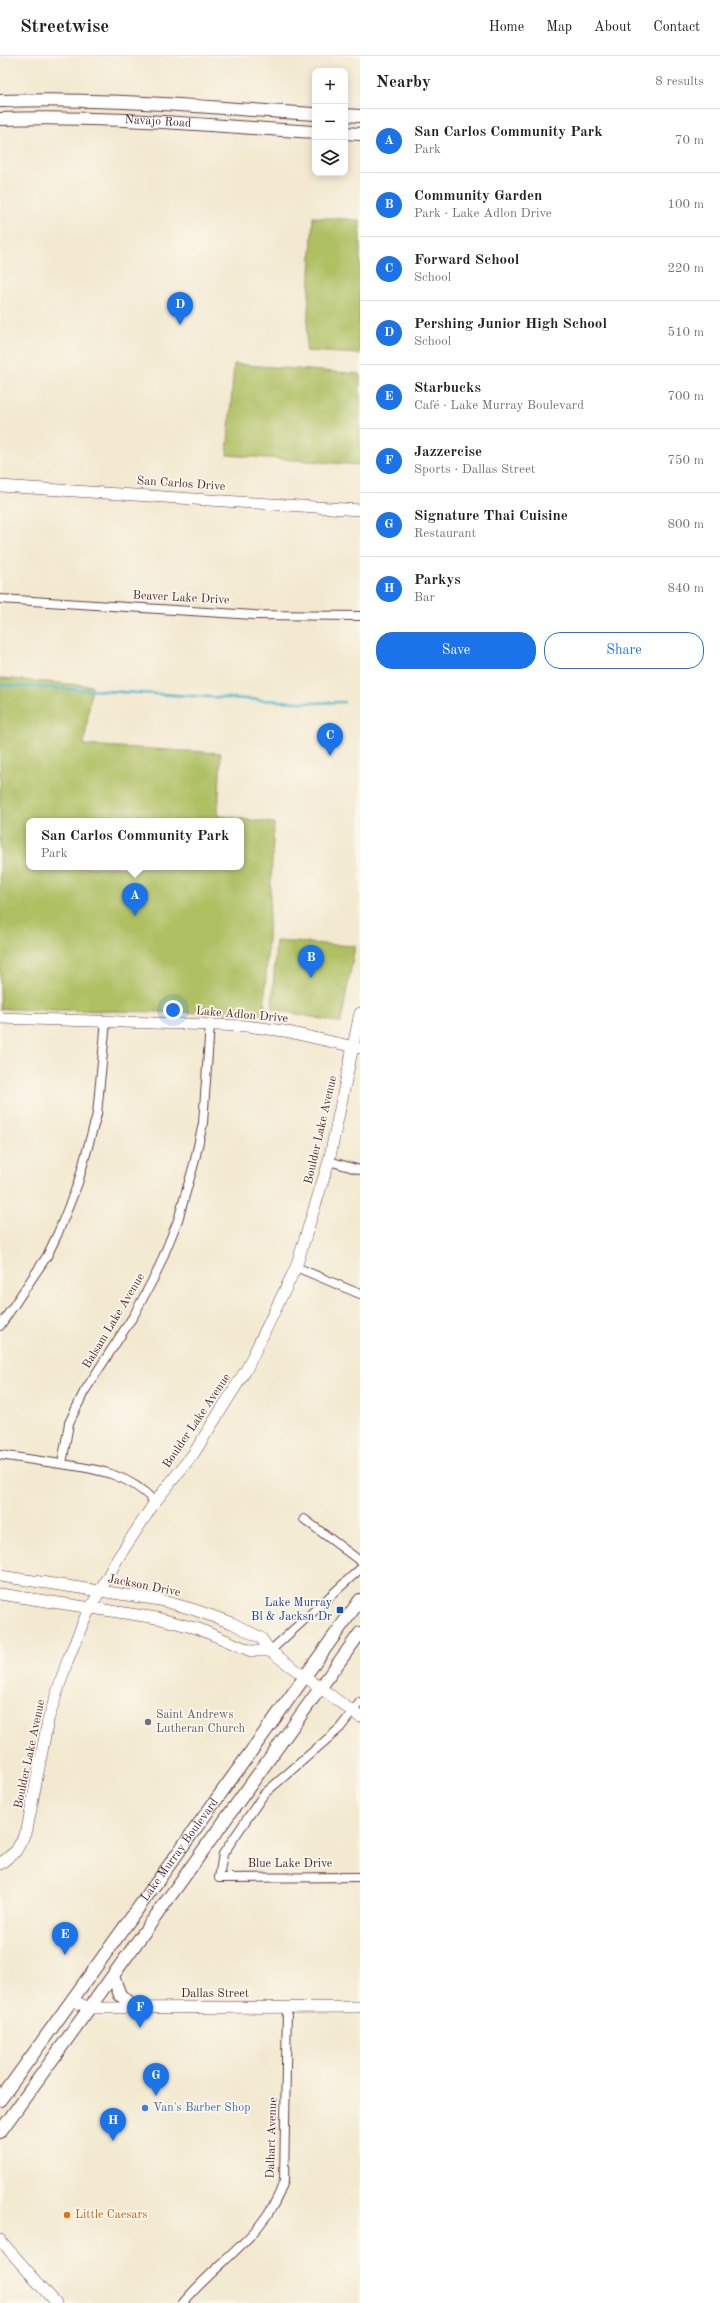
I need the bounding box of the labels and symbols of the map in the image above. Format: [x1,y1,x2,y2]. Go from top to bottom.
street label: Navajo Road [124,114,192,130]
pin: D [167,292,193,325]
street label: San Carlos Drive [136,475,226,493]
street label: Beaver Lake Drive [132,589,230,607]
pin: C [317,723,343,756]
pin: A [122,883,148,916]
pin: B [298,945,324,978]
your location [163,1000,183,1020]
street label: Lake Adlon Drive [195,1005,289,1025]
street label: Boulder Lake Avenue [303,1074,339,1186]
street label: Balsam Lake Avenue [81,1271,147,1371]
street label: Boulder Lake Avenue [161,1371,233,1470]
street label: Jackson Drive [107,1573,182,1599]
place label: Lake Murray Bl & Jacksn Dr [251,1597,333,1623]
marker: Lake Murray Bl & Jacksn Dr [335,1605,345,1615]
street label: Boulder Lake Avenue [13,1698,48,1810]
place label: Saint Andrews Lutheran Church [156,1709,246,1735]
marker: Saint Andrews Lutheran Church [143,1717,153,1727]
street label: Lake Murray Boulevard [139,1796,221,1904]
street label: Blue Lake Drive [248,1858,333,1870]
pin: E [52,1922,78,1955]
street label: Dallas Street [181,1988,249,2000]
pin: F [127,1995,153,2028]
pin: G [143,2063,169,2096]
street label: Dalhart Avenue [265,2097,279,2179]
place label: Van's Barber Shop [153,2102,250,2114]
marker: Van's Barber Shop [140,2103,150,2113]
pin: H [100,2108,126,2141]
place label: Little Caesars [75,2209,148,2221]
marker: Little Caesars [62,2210,72,2220]

